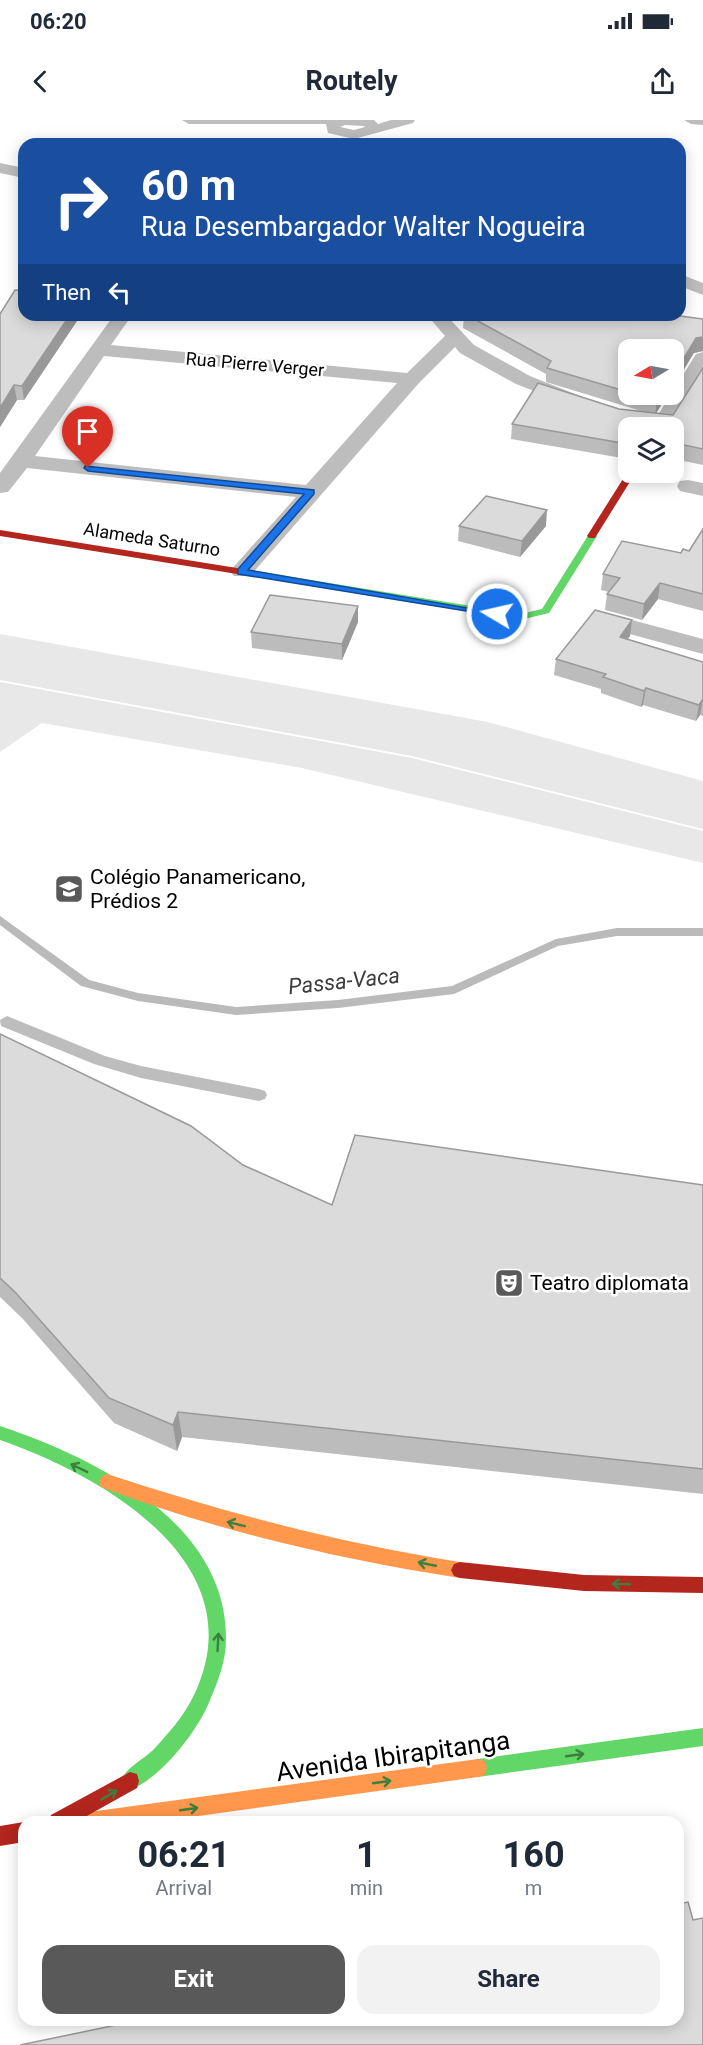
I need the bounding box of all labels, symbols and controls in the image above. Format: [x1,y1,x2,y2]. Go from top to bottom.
text: 06:20 [30,9,87,34]
icon: back [24,65,57,98]
text: Routely [305,65,398,97]
icon: share [646,65,679,98]
text: 60 m [141,161,236,210]
icon: right [42,162,120,240]
text: Rua Desembargador Walter Nogueira [141,211,586,243]
icon: left [103,276,136,309]
text: Then [42,280,91,305]
north arrow [618,339,684,405]
map controls [618,339,684,483]
street label: Rua Pierre Verger [185,347,325,381]
pin [62,406,113,468]
icon: arrive [71,415,104,448]
button: layers [618,417,684,483]
street label: Alameda Saturno [82,518,222,560]
position arrow [465,582,529,646]
place label: Colégio Panamericano, Prédios 2 [90,865,305,913]
school or university icon: Colégio Panamericano, Prédios 2 [53,873,85,905]
water label: Passa-Vaca [287,963,401,999]
theatre icon: Teatro diplomata [493,1267,525,1299]
place label: Teatro diplomata [530,1271,689,1295]
one-way arrow [71,1462,89,1474]
one-way arrow [227,1518,246,1529]
one-way arrow [418,1558,437,1569]
one-way arrow [611,1579,631,1590]
one-way arrow [212,1632,223,1652]
street label: Avenida Ibirapitanga [274,1725,512,1787]
one-way arrow [565,1749,585,1760]
one-way arrow [372,1776,391,1787]
one-way arrow [100,1788,117,1800]
one-way arrow [178,1803,198,1814]
text: 06:21 [137,1834,230,1876]
text: 1 [356,1834,377,1876]
text: 160 [503,1834,565,1876]
text: Arrival [155,1876,212,1900]
text: min [350,1876,383,1900]
text: m [525,1876,542,1900]
button: Exit [42,1945,345,2014]
button: Share [357,1945,660,2014]

